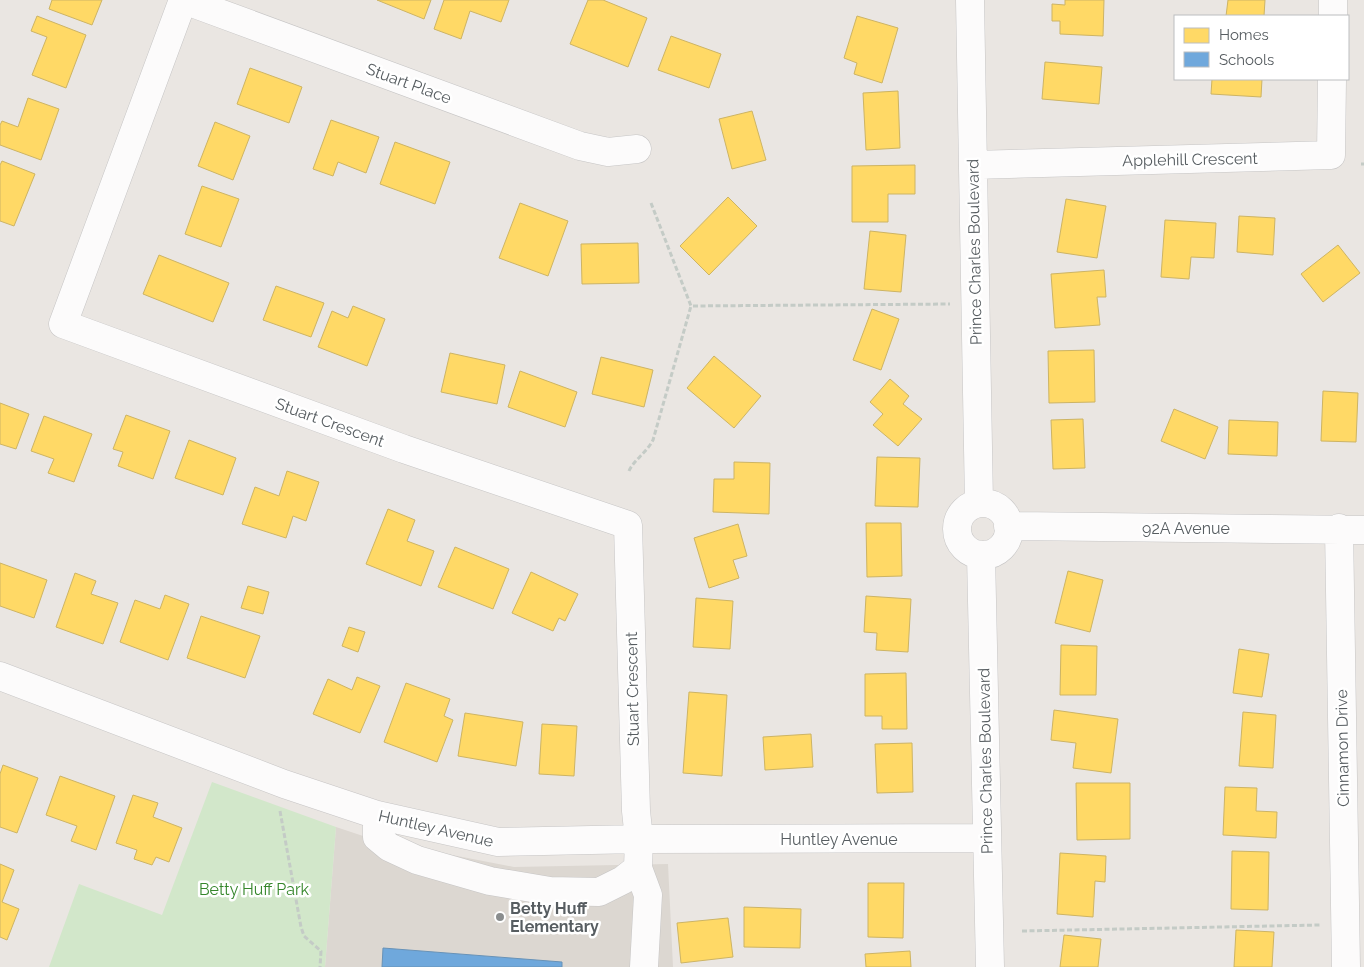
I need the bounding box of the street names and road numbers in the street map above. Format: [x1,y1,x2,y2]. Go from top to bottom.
street label: Stuart Place [364,59,454,108]
street label: Applehill Crescent [1122,149,1259,170]
street label: Prince Charles Boulevard [963,159,986,345]
street label: Stuart Crescent [273,394,387,451]
street label: 92A Avenue [1142,519,1230,538]
street label: Stuart Crescent [622,631,643,746]
street label: Prince Charles Boulevard [974,668,997,854]
street label: Cinnamon Drive [1332,689,1353,807]
street label: Huntley Avenue [377,806,495,851]
street label: Huntley Avenue [780,830,898,849]

